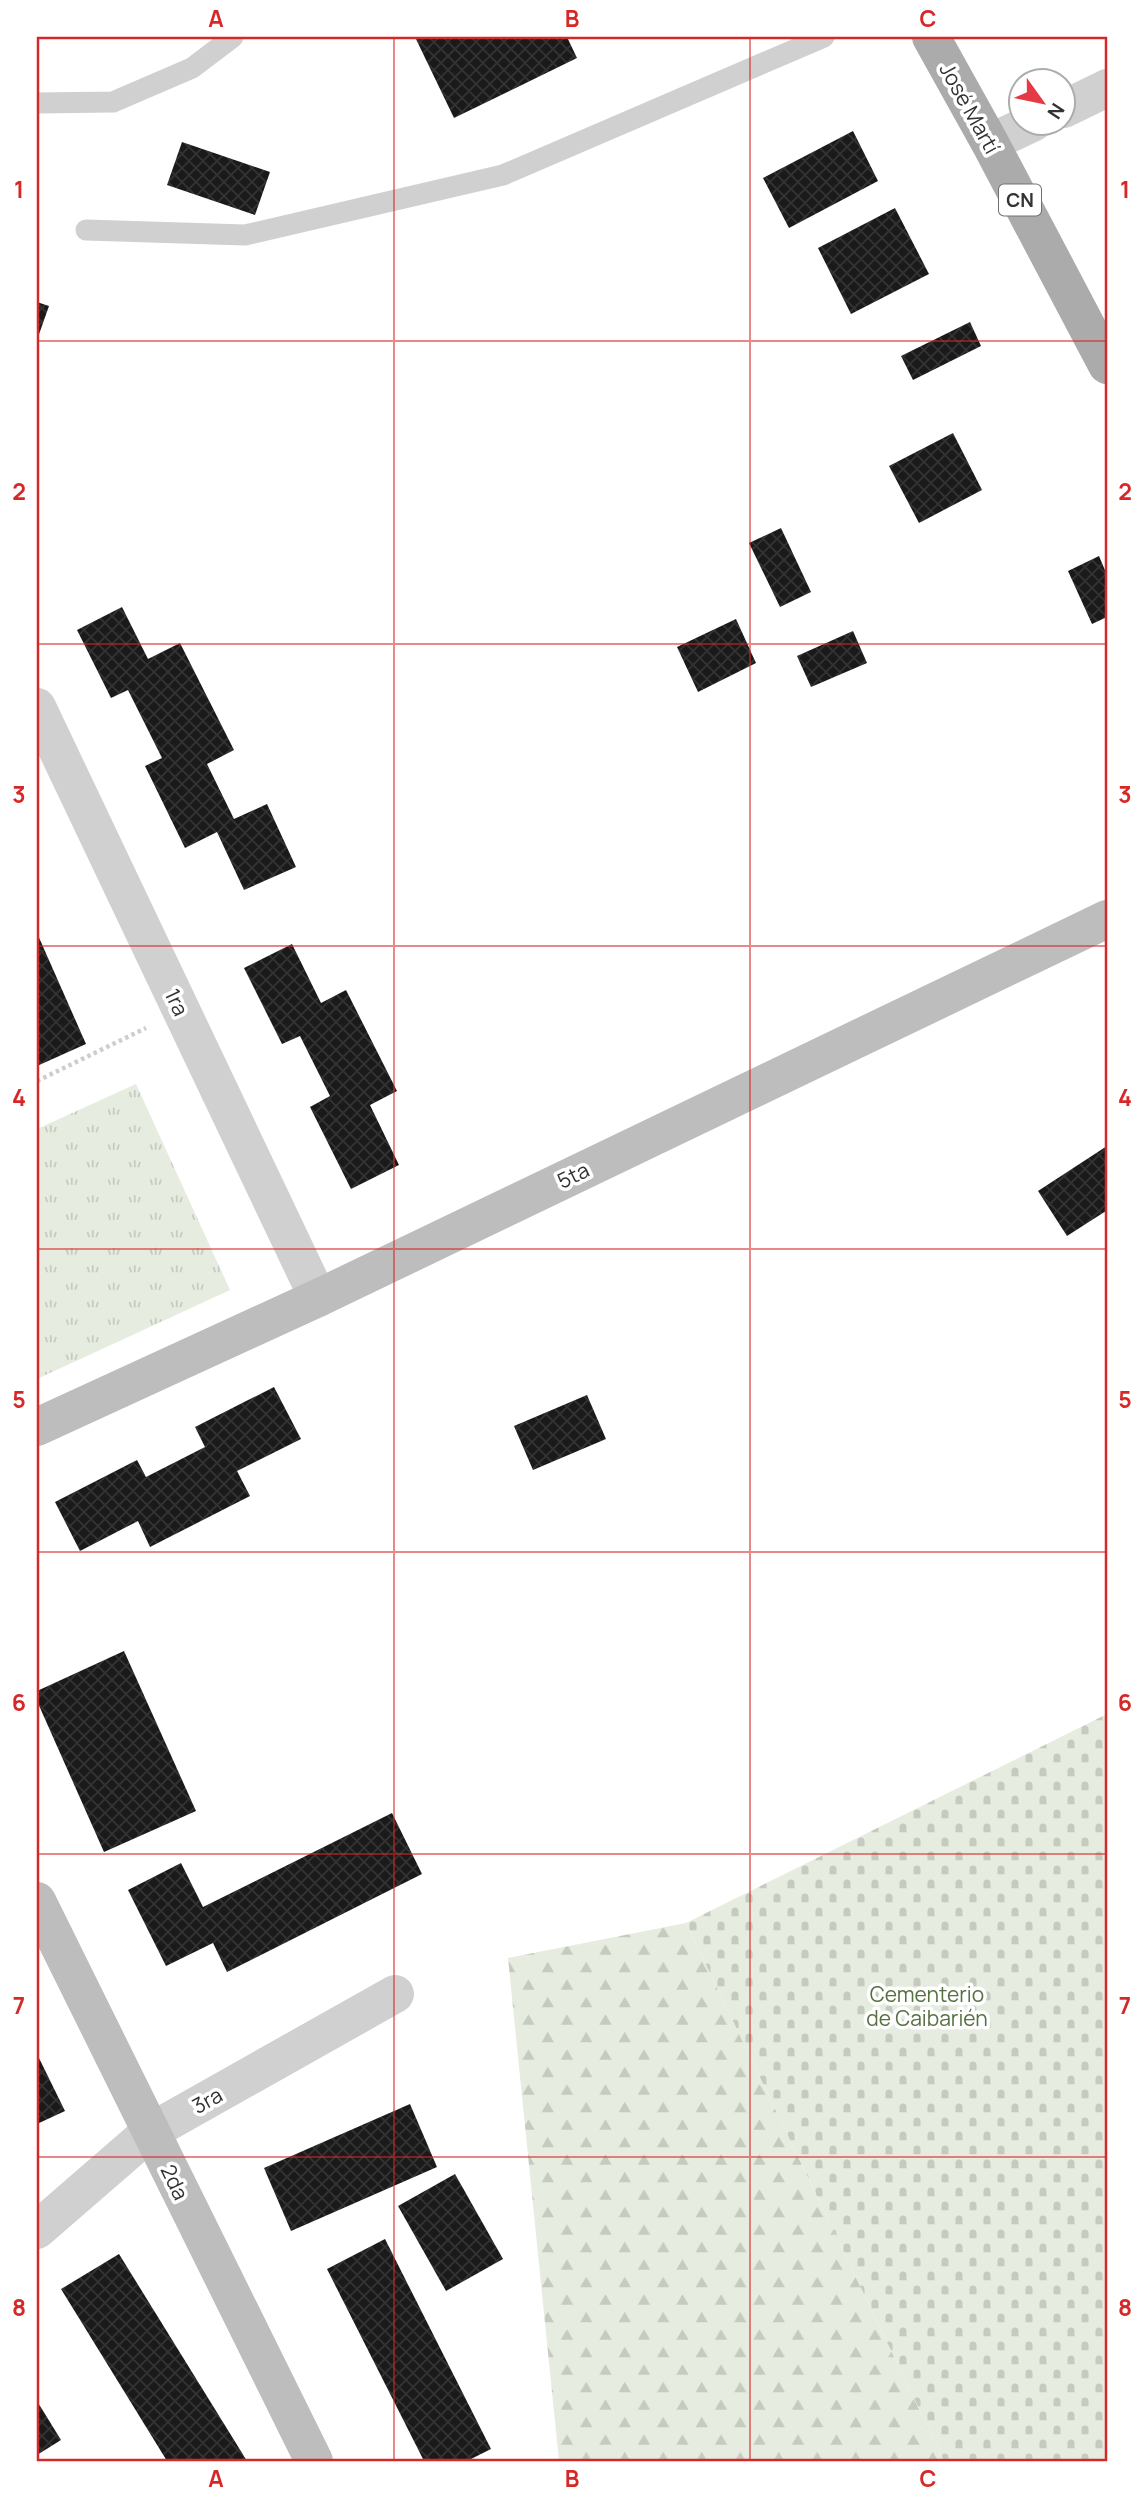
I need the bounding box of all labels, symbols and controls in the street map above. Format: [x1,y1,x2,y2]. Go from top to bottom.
text: A [208,2,224,34]
text: B [565,2,579,34]
text: C [920,2,937,34]
street label: José Martí [934,58,1006,158]
north arrow [1007,66,1078,136]
text: N [1042,98,1071,124]
text: 1 [14,173,24,205]
text: 1 [1120,173,1130,205]
road number: CN [999,184,1041,216]
text: 2 [12,475,26,507]
text: 2 [1118,475,1132,507]
text: 3 [12,778,26,810]
text: 3 [1118,778,1132,810]
street label: 1ra [159,984,195,1020]
text: 4 [12,1081,26,1113]
text: 4 [1118,1081,1132,1113]
street label: 5ta [552,1155,594,1195]
text: 5 [12,1383,26,1415]
text: 5 [1118,1383,1132,1415]
text: 6 [12,1686,26,1718]
text: 6 [1118,1686,1132,1718]
park label: Cementerio de Caibarién [866,1980,988,2032]
text: 7 [13,1989,25,2021]
text: 7 [1119,1989,1131,2021]
street label: 3ra [187,2080,227,2120]
street label: 2da [155,2160,195,2204]
text: 8 [12,2291,26,2323]
text: 8 [1118,2291,1132,2323]
text: A [208,2462,224,2494]
text: B [565,2462,579,2494]
text: C [920,2462,937,2494]

